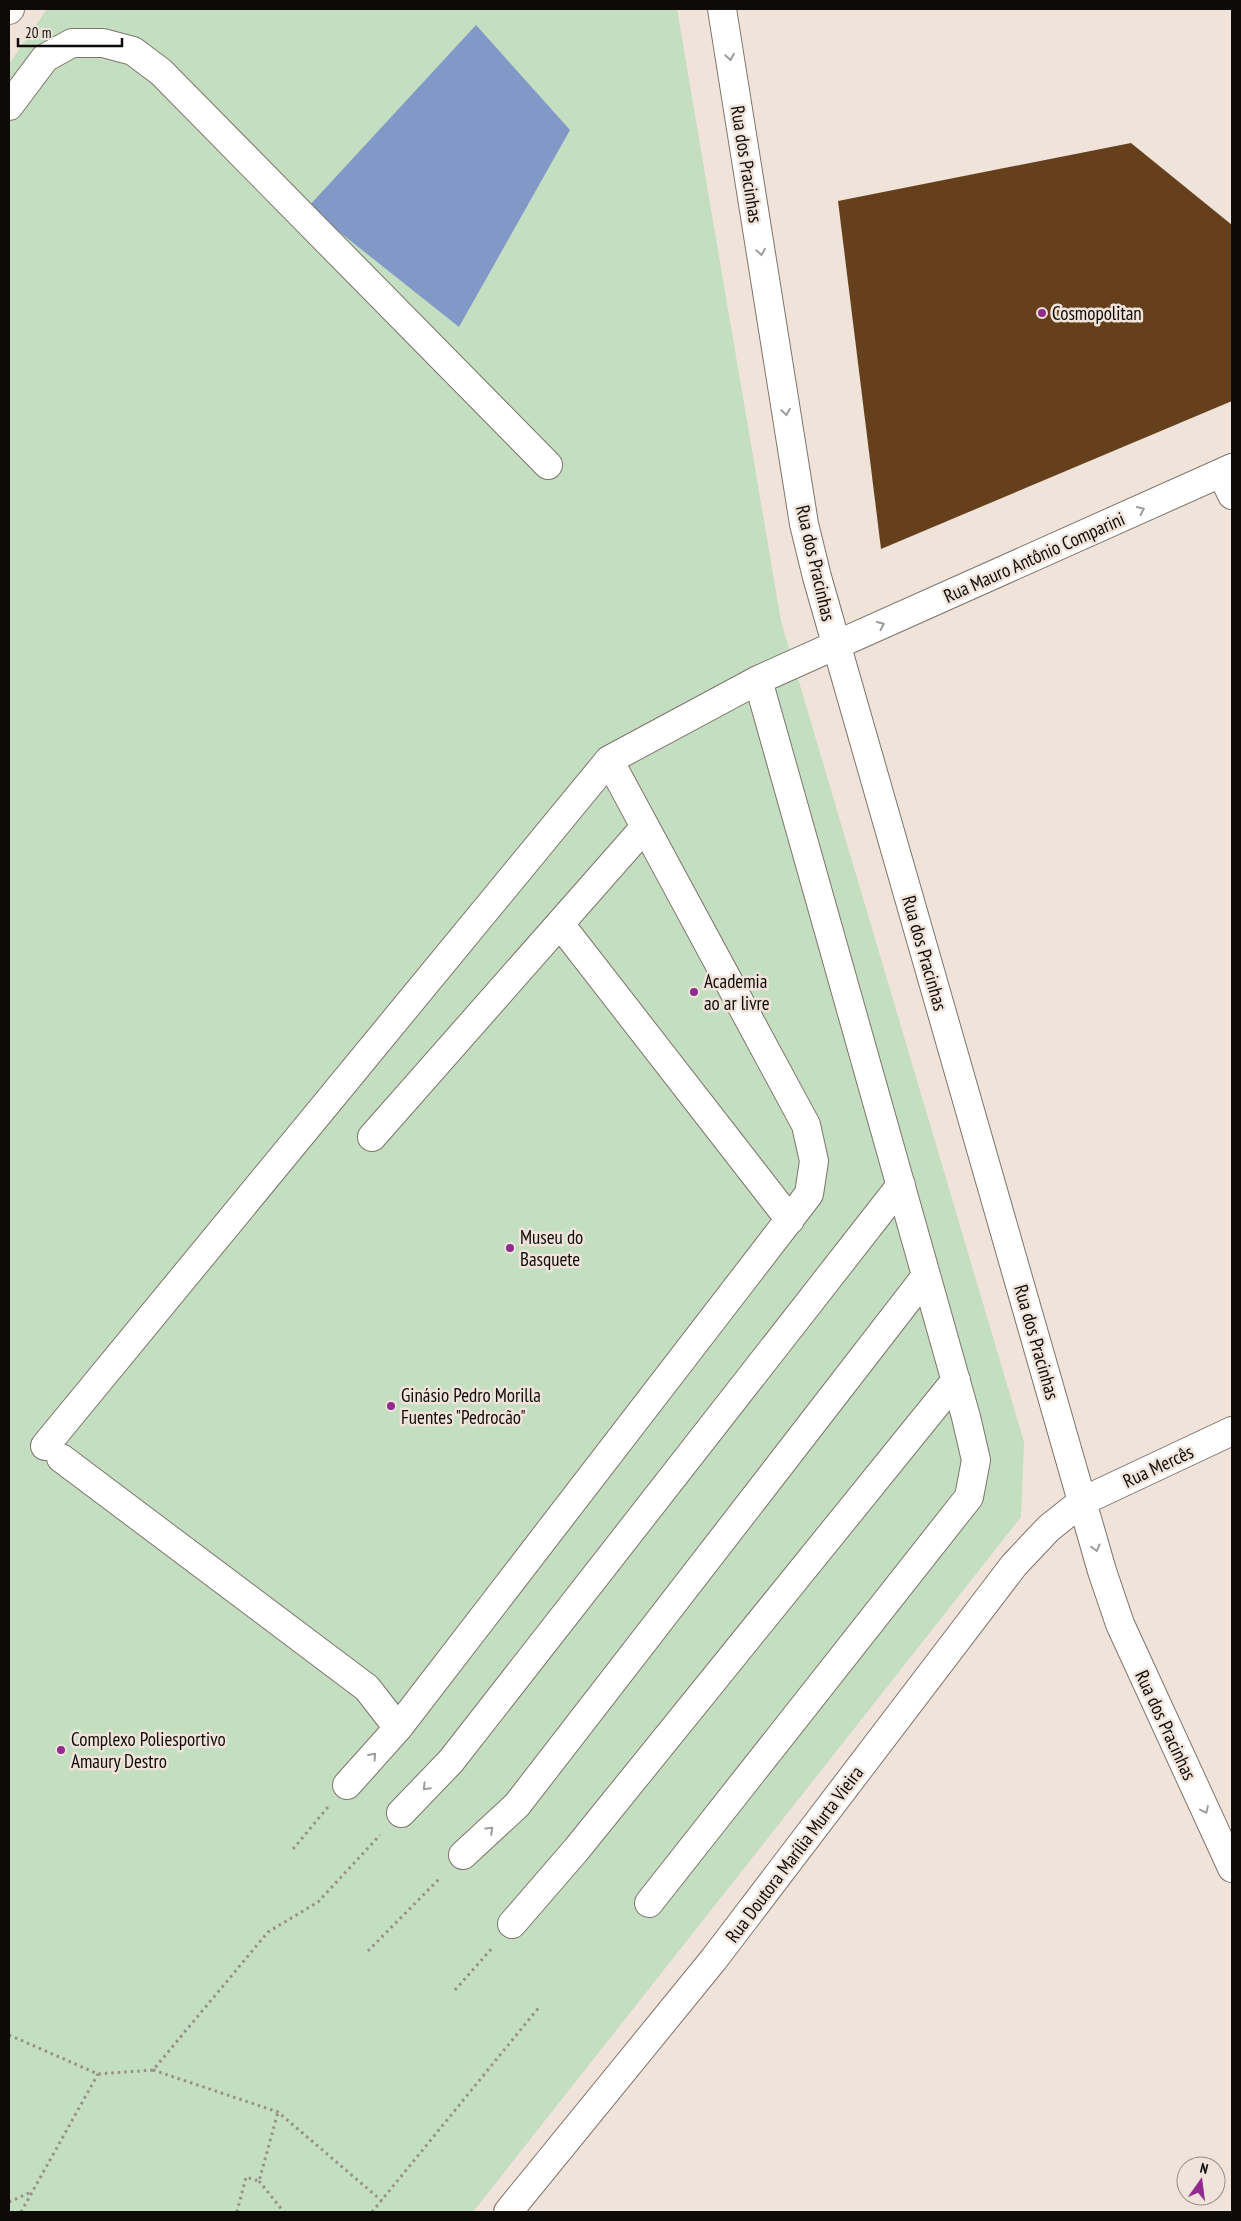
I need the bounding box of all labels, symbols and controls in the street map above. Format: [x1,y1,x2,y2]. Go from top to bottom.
scale bar [18,15,121,47]
text: 20 m [25,23,51,42]
one-way arrow [724,53,734,61]
street label: Rua dos Pracinhas [726,104,768,224]
one-way arrow [755,248,765,256]
place label: Cosmopolitan [1052,301,1142,325]
marker: Cosmopolitan [1036,307,1048,319]
one-way arrow [781,408,791,417]
street label: Rua dos Pracinhas [791,503,841,623]
one-way arrow [1136,505,1145,516]
street label: Rua Mauro Antônio Comparini [940,506,1128,608]
one-way arrow [876,621,885,632]
street label: Rua dos Pracinhas [897,893,953,1013]
place label: Academia ao ar livre [704,969,770,1015]
marker: Academia ao ar livre [688,986,700,998]
place label: Museu do Basquete [520,1225,583,1271]
marker: Museu do Basquete [504,1242,516,1254]
street label: Rua dos Pracinhas [1009,1282,1065,1402]
place label: Ginásio Pedro Morilla Fuentes "Pedrocão" [401,1383,541,1429]
marker: Ginásio Pedro Morilla Fuentes "Pedrocão" [385,1400,397,1412]
street label: Rua Mercês [1119,1439,1197,1493]
one-way arrow [1090,1543,1100,1551]
street label: Rua dos Pracinhas [1130,1666,1202,1784]
place label: Complexo Poliesportivo Amaury Destro [71,1727,226,1773]
marker: Complexo Poliesportivo Amaury Destro [55,1744,67,1756]
one-way arrow [367,1753,376,1762]
street label: Rua Doutora Marília Murta Vieira [720,1761,868,1947]
one-way arrow [423,1781,432,1790]
one-way arrow [1199,1805,1210,1814]
one-way arrow [485,1827,494,1836]
north arrow [1176,2156,1226,2206]
text: N [1198,2159,1210,2178]

